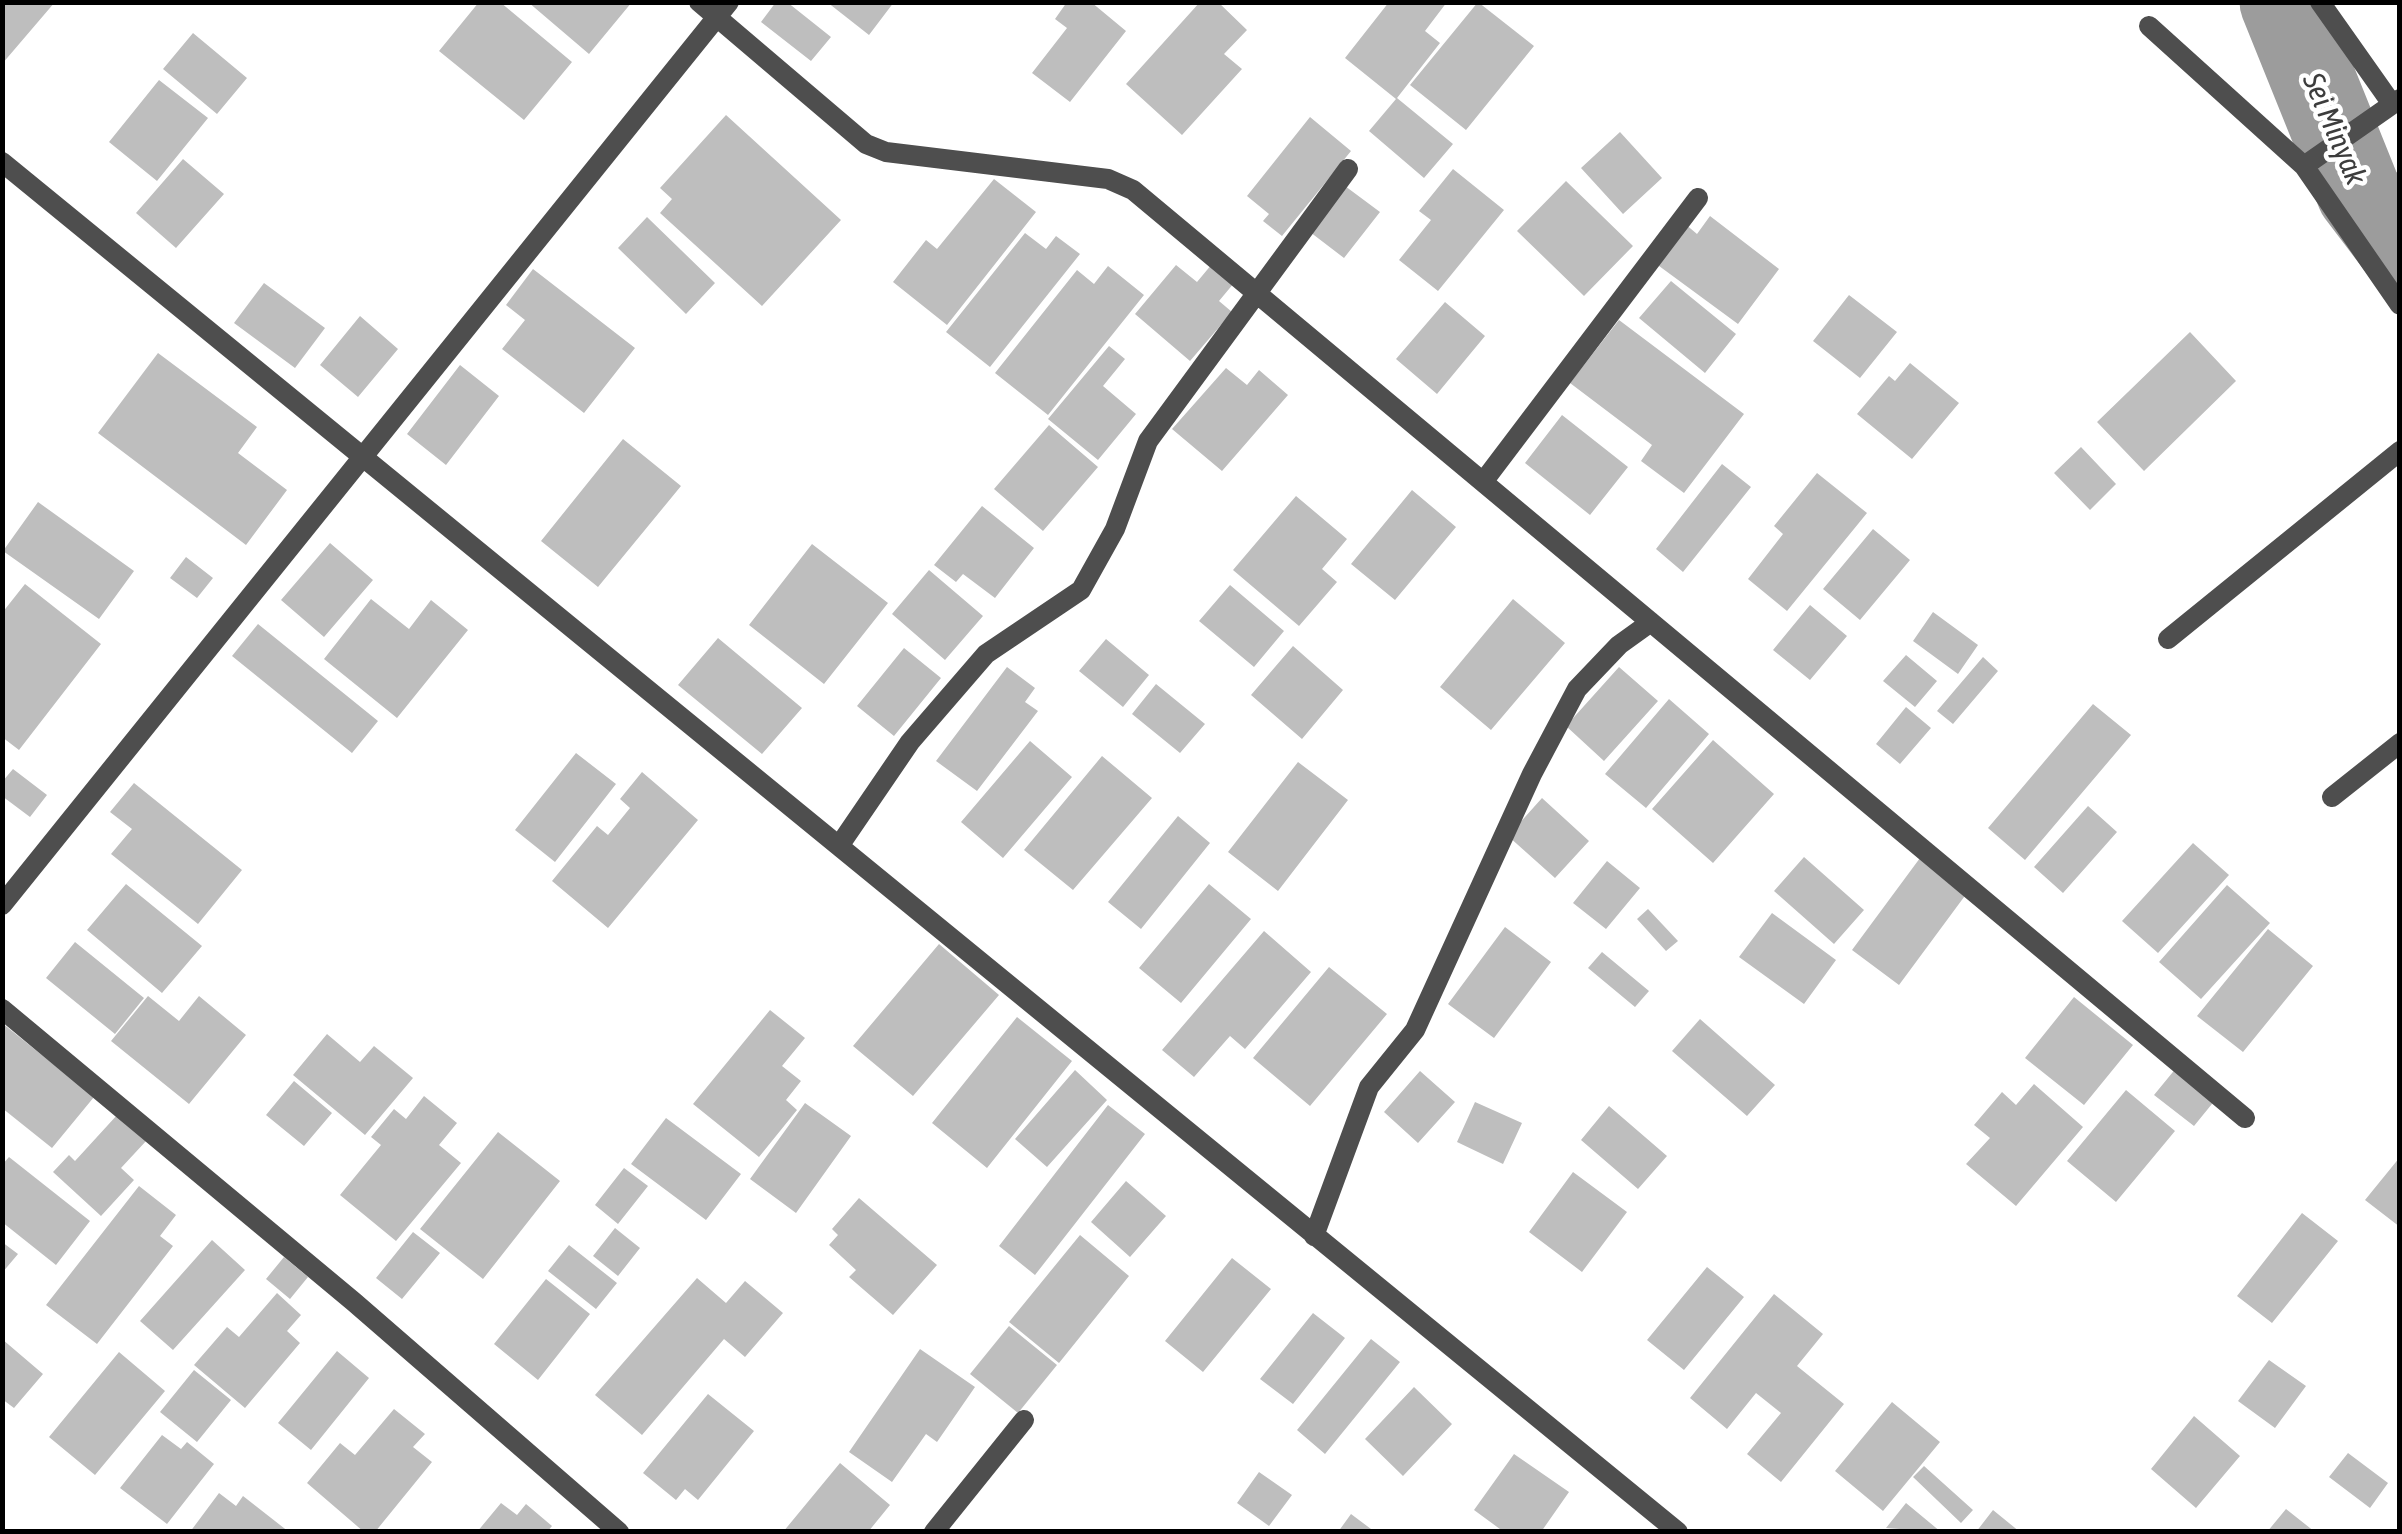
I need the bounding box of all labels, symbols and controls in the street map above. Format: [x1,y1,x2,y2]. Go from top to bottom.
water label: Sei Minyak [2294,68,2374,190]

